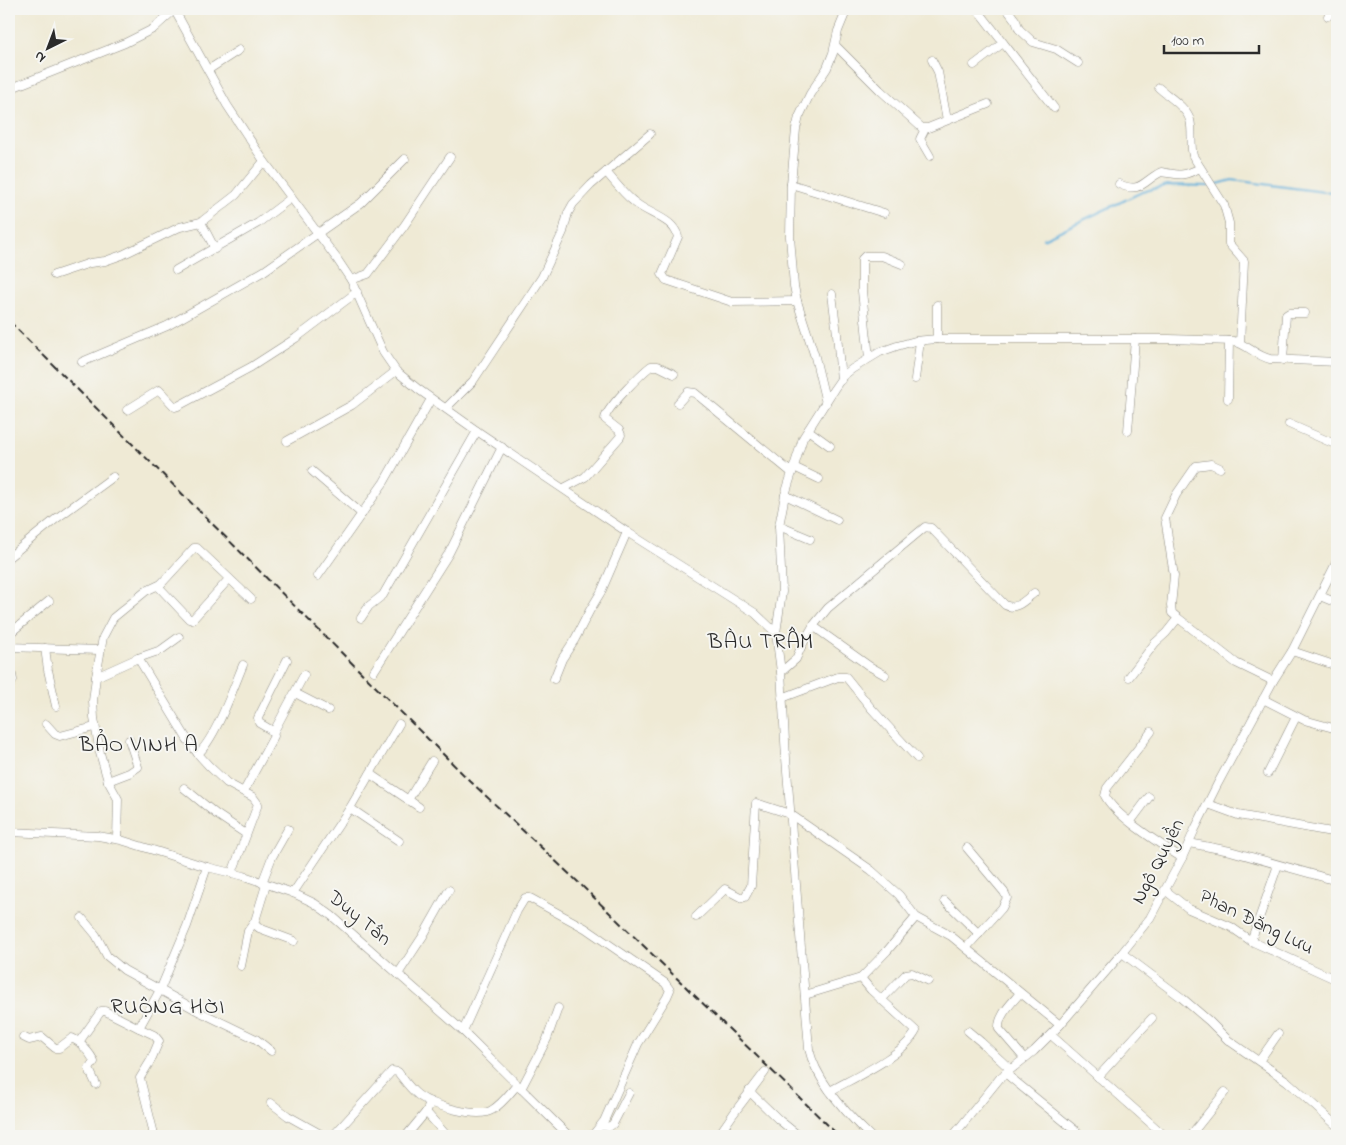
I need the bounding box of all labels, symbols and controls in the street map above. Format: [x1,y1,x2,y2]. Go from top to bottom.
north arrow [22,22,72,72]
scale bar [1164,22,1258,54]
text: 100 m [1171,30,1204,52]
text: N [30,46,51,68]
district label: BÀU TRÂM [707,626,814,659]
district label: BẢO VINH A [78,729,199,762]
street label: Ngô Quyền [1125,814,1194,910]
street label: Phan Đăng Lưu [1193,883,1318,964]
street label: Duy Tân [320,884,397,954]
district label: RUỘNG HỜI [110,992,226,1024]

